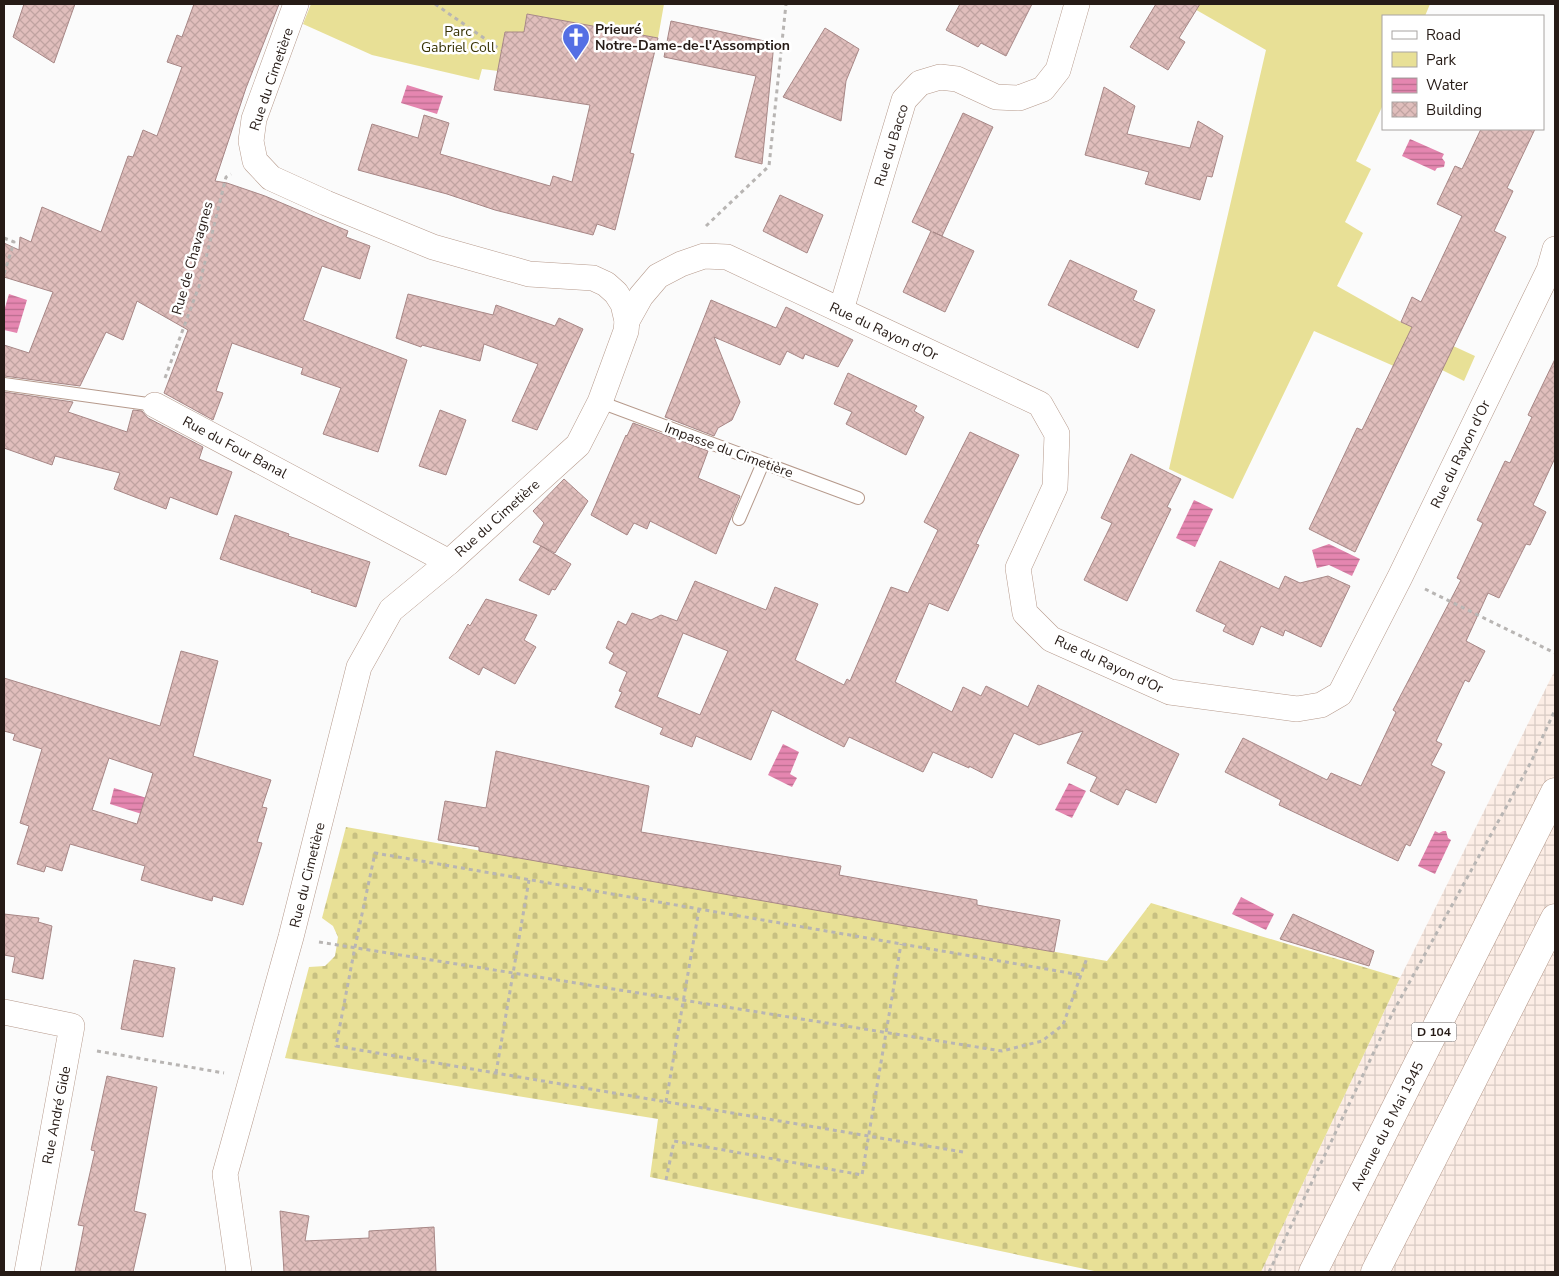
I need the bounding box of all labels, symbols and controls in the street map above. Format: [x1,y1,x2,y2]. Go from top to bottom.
legend [1382,15,1544,130]
place label: Prieuré Notre-Dame-de-l'Assomption [595,20,790,55]
park label: Parc Gabriel Coll [421,22,496,57]
church icon: Prieuré Notre-Dame-de-l'Assomption [561,22,591,61]
street label: Rue du Cimetière [245,25,298,133]
text: Road [1426,25,1461,45]
text: Park [1426,50,1456,70]
text: Water [1426,75,1469,95]
text: Building [1426,100,1482,120]
street label: Rue du Bacco [870,101,913,189]
street label: Rue de Chavagnes [167,199,218,317]
street label: Rue du Rayon d'Or [826,298,941,365]
street label: Rue du Rayon d'Or [1426,397,1495,511]
street label: Rue du Four Banal [179,412,291,483]
street label: Impasse du Cimetière [662,418,796,483]
street label: Rue du Cimetière [451,475,544,562]
street label: Rue du Rayon d'Or [1051,631,1166,698]
street label: Rue du Cimetière [285,820,330,930]
road number: D 104 [1412,1022,1456,1042]
street label: Avenue du 8 Mai 1945 [1347,1058,1428,1194]
street label: Rue André Gide [38,1064,75,1166]

